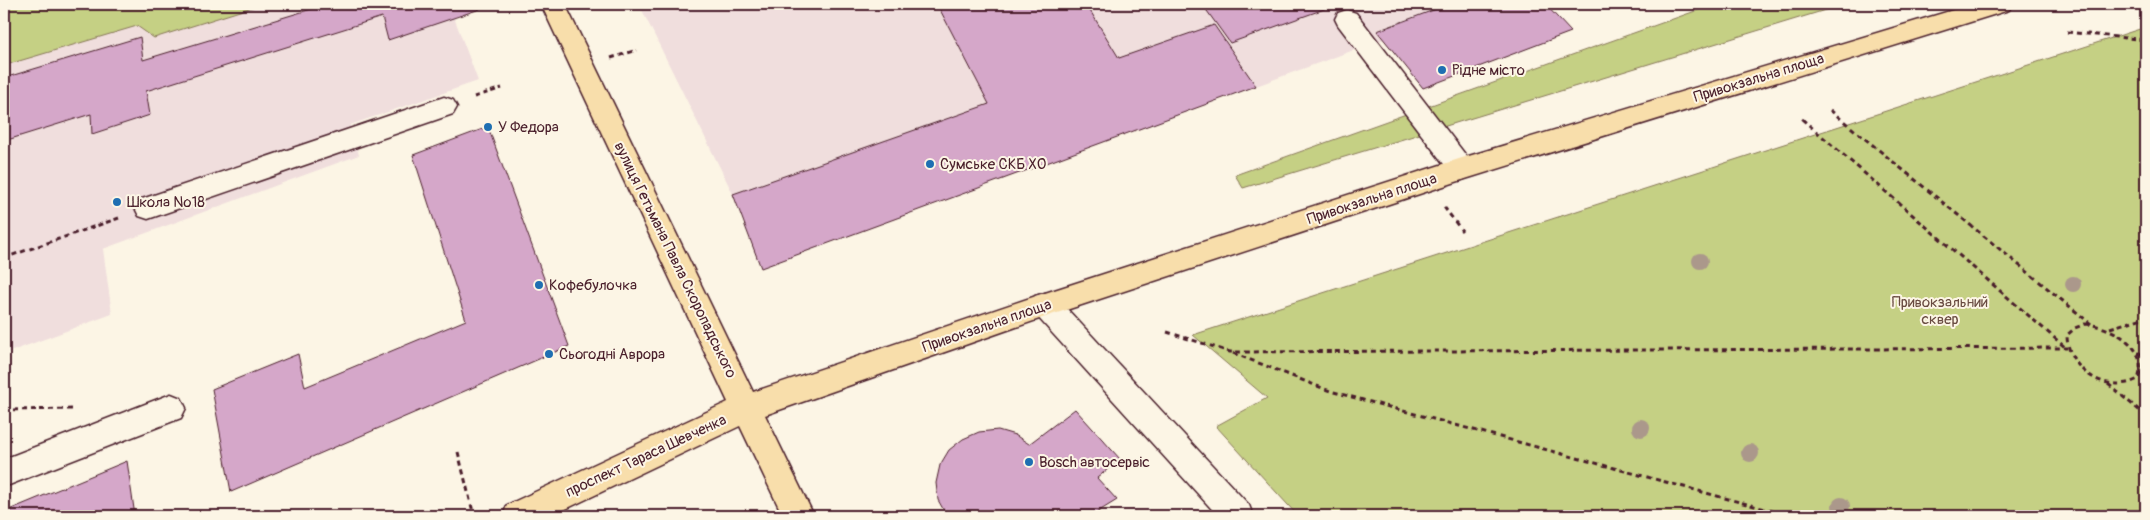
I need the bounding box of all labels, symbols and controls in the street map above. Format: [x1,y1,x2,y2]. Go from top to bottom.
street label: Привокзальна площа [1692,49,1826,107]
place label: Рідне місто [1452,61,1525,80]
marker: Рідне місто [1436,64,1448,76]
place label: У Федора [498,118,559,137]
marker: У Федора [482,121,494,133]
street label: вулиця Гетьмана Павла Скоропадського [609,139,741,381]
place label: Сумське СКБ ХО [940,155,1046,174]
marker: Сумське СКБ ХО [924,158,936,170]
street label: Привокзальна площа [1305,169,1439,229]
place label: Школа №18 [127,193,205,212]
marker: Школа №18 [111,196,123,208]
place label: Кофебулочка [549,276,637,295]
marker: Кофебулочка [533,279,545,291]
park label: Привокзальний сквер [1892,293,1988,329]
street label: Привокзальна площа [920,295,1054,357]
place label: Сьогодні Аврора [559,345,665,364]
marker: Сьогодні Аврора [543,348,555,360]
street label: проспект Тараса Шевченка [563,410,729,502]
place label: Bosch автосервіс [1039,453,1150,472]
marker: Bosch автосервіс [1023,456,1035,468]

